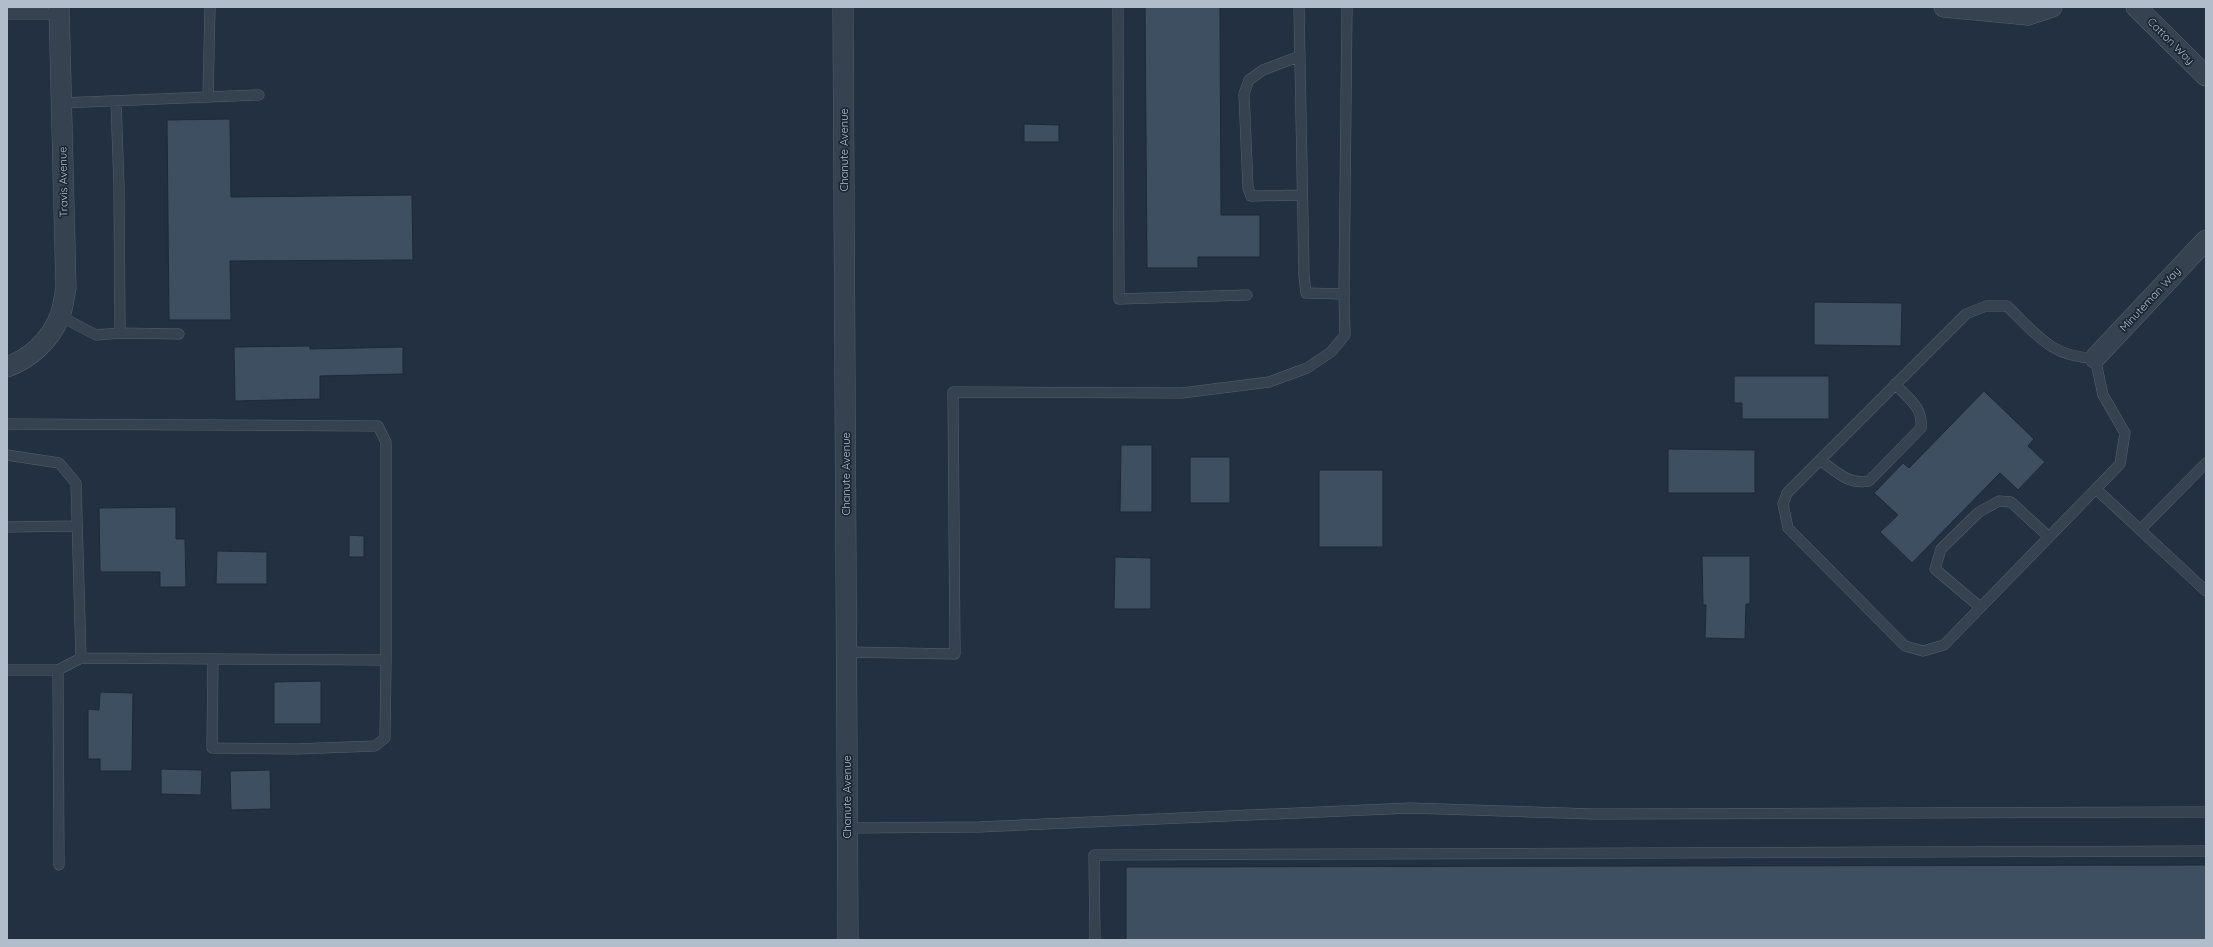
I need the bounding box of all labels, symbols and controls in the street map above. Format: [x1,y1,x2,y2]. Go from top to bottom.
street label: Catton Way [2145,15,2197,67]
street label: Chanute Avenue [837,108,851,192]
street label: Travis Avenue [55,147,71,217]
street label: Minuteman Way [2116,264,2184,334]
street label: Chanute Avenue [839,432,853,516]
street label: Chanute Avenue [840,755,854,839]

